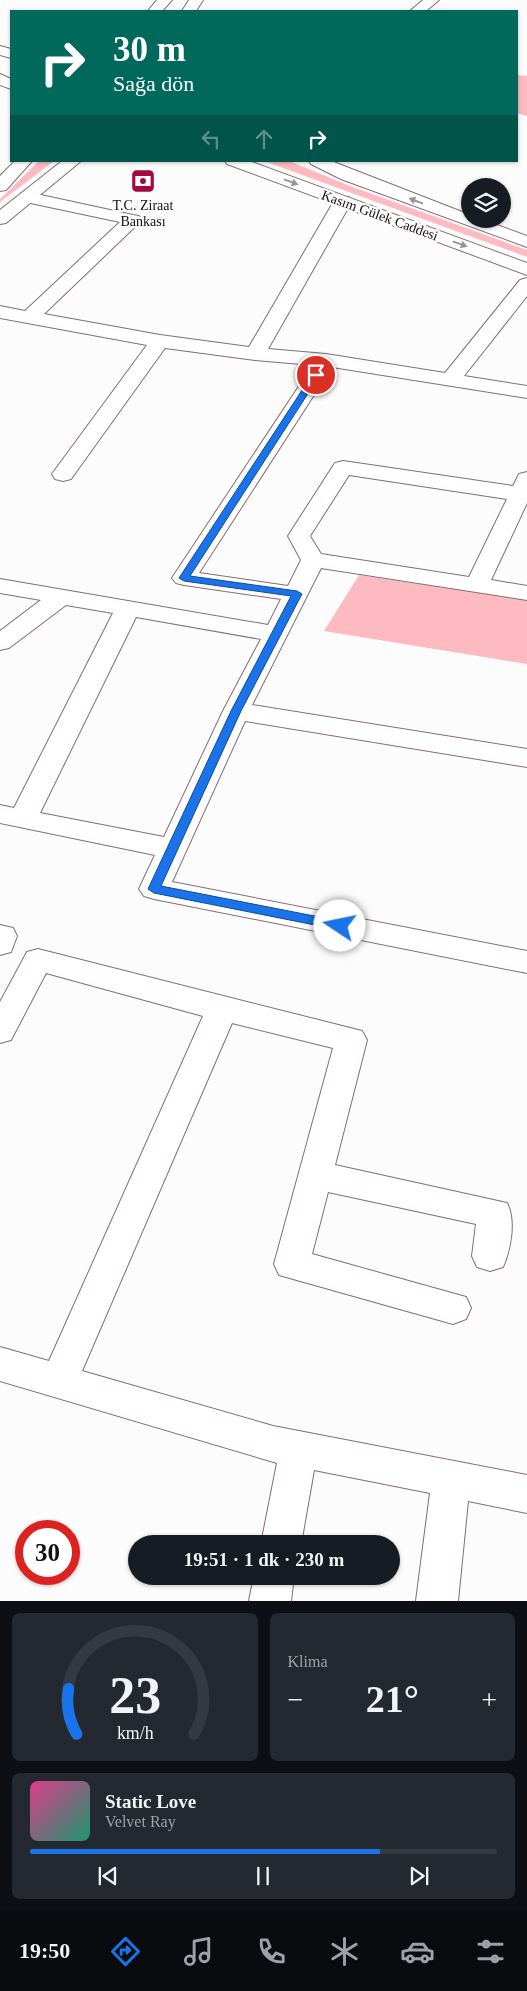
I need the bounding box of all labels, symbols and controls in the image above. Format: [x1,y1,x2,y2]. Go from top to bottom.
icon: right [30,30,95,95]
text: 30 m [113,30,186,69]
text: Sağa dön [113,71,194,96]
icon: left [197,125,225,153]
icon: ahead [250,125,278,153]
icon: right [303,125,331,153]
bank icon: T.C. Ziraat Bankası [130,168,156,194]
one-way arrow [284,178,299,186]
map controls [461,178,511,228]
button: layers [461,178,511,228]
street label: Kasım Gülek Caddesi [320,187,440,244]
one-way arrow [408,197,423,205]
place label: T.C. Ziraat Bankası [113,198,173,229]
one-way arrow [453,240,468,248]
pin [295,354,337,396]
icon: arrive [302,361,330,389]
position arrow [313,899,365,951]
speed limit sign: 30 [15,1520,80,1585]
text: 19:51 · 1 dk · 230 m [184,1549,344,1570]
text: Klima [288,1653,328,1670]
text: 23 [109,1667,161,1724]
text: 21° [366,1678,419,1720]
text: − [288,1684,303,1715]
text: + [481,1684,497,1715]
text: km/h [116,1723,153,1743]
text: Static Love [105,1791,196,1812]
text: Velvet Ray [105,1813,176,1830]
icon: previous [94,1862,122,1890]
icon: pause [249,1862,277,1890]
icon: next [405,1862,433,1890]
icon: directions [108,1934,143,1969]
icon: music [181,1934,216,1969]
icon: phone [254,1934,289,1969]
icon: climate [327,1934,362,1969]
icon: car [400,1934,435,1969]
icon: filters [473,1934,508,1969]
text: 19:50 [19,1938,70,1963]

